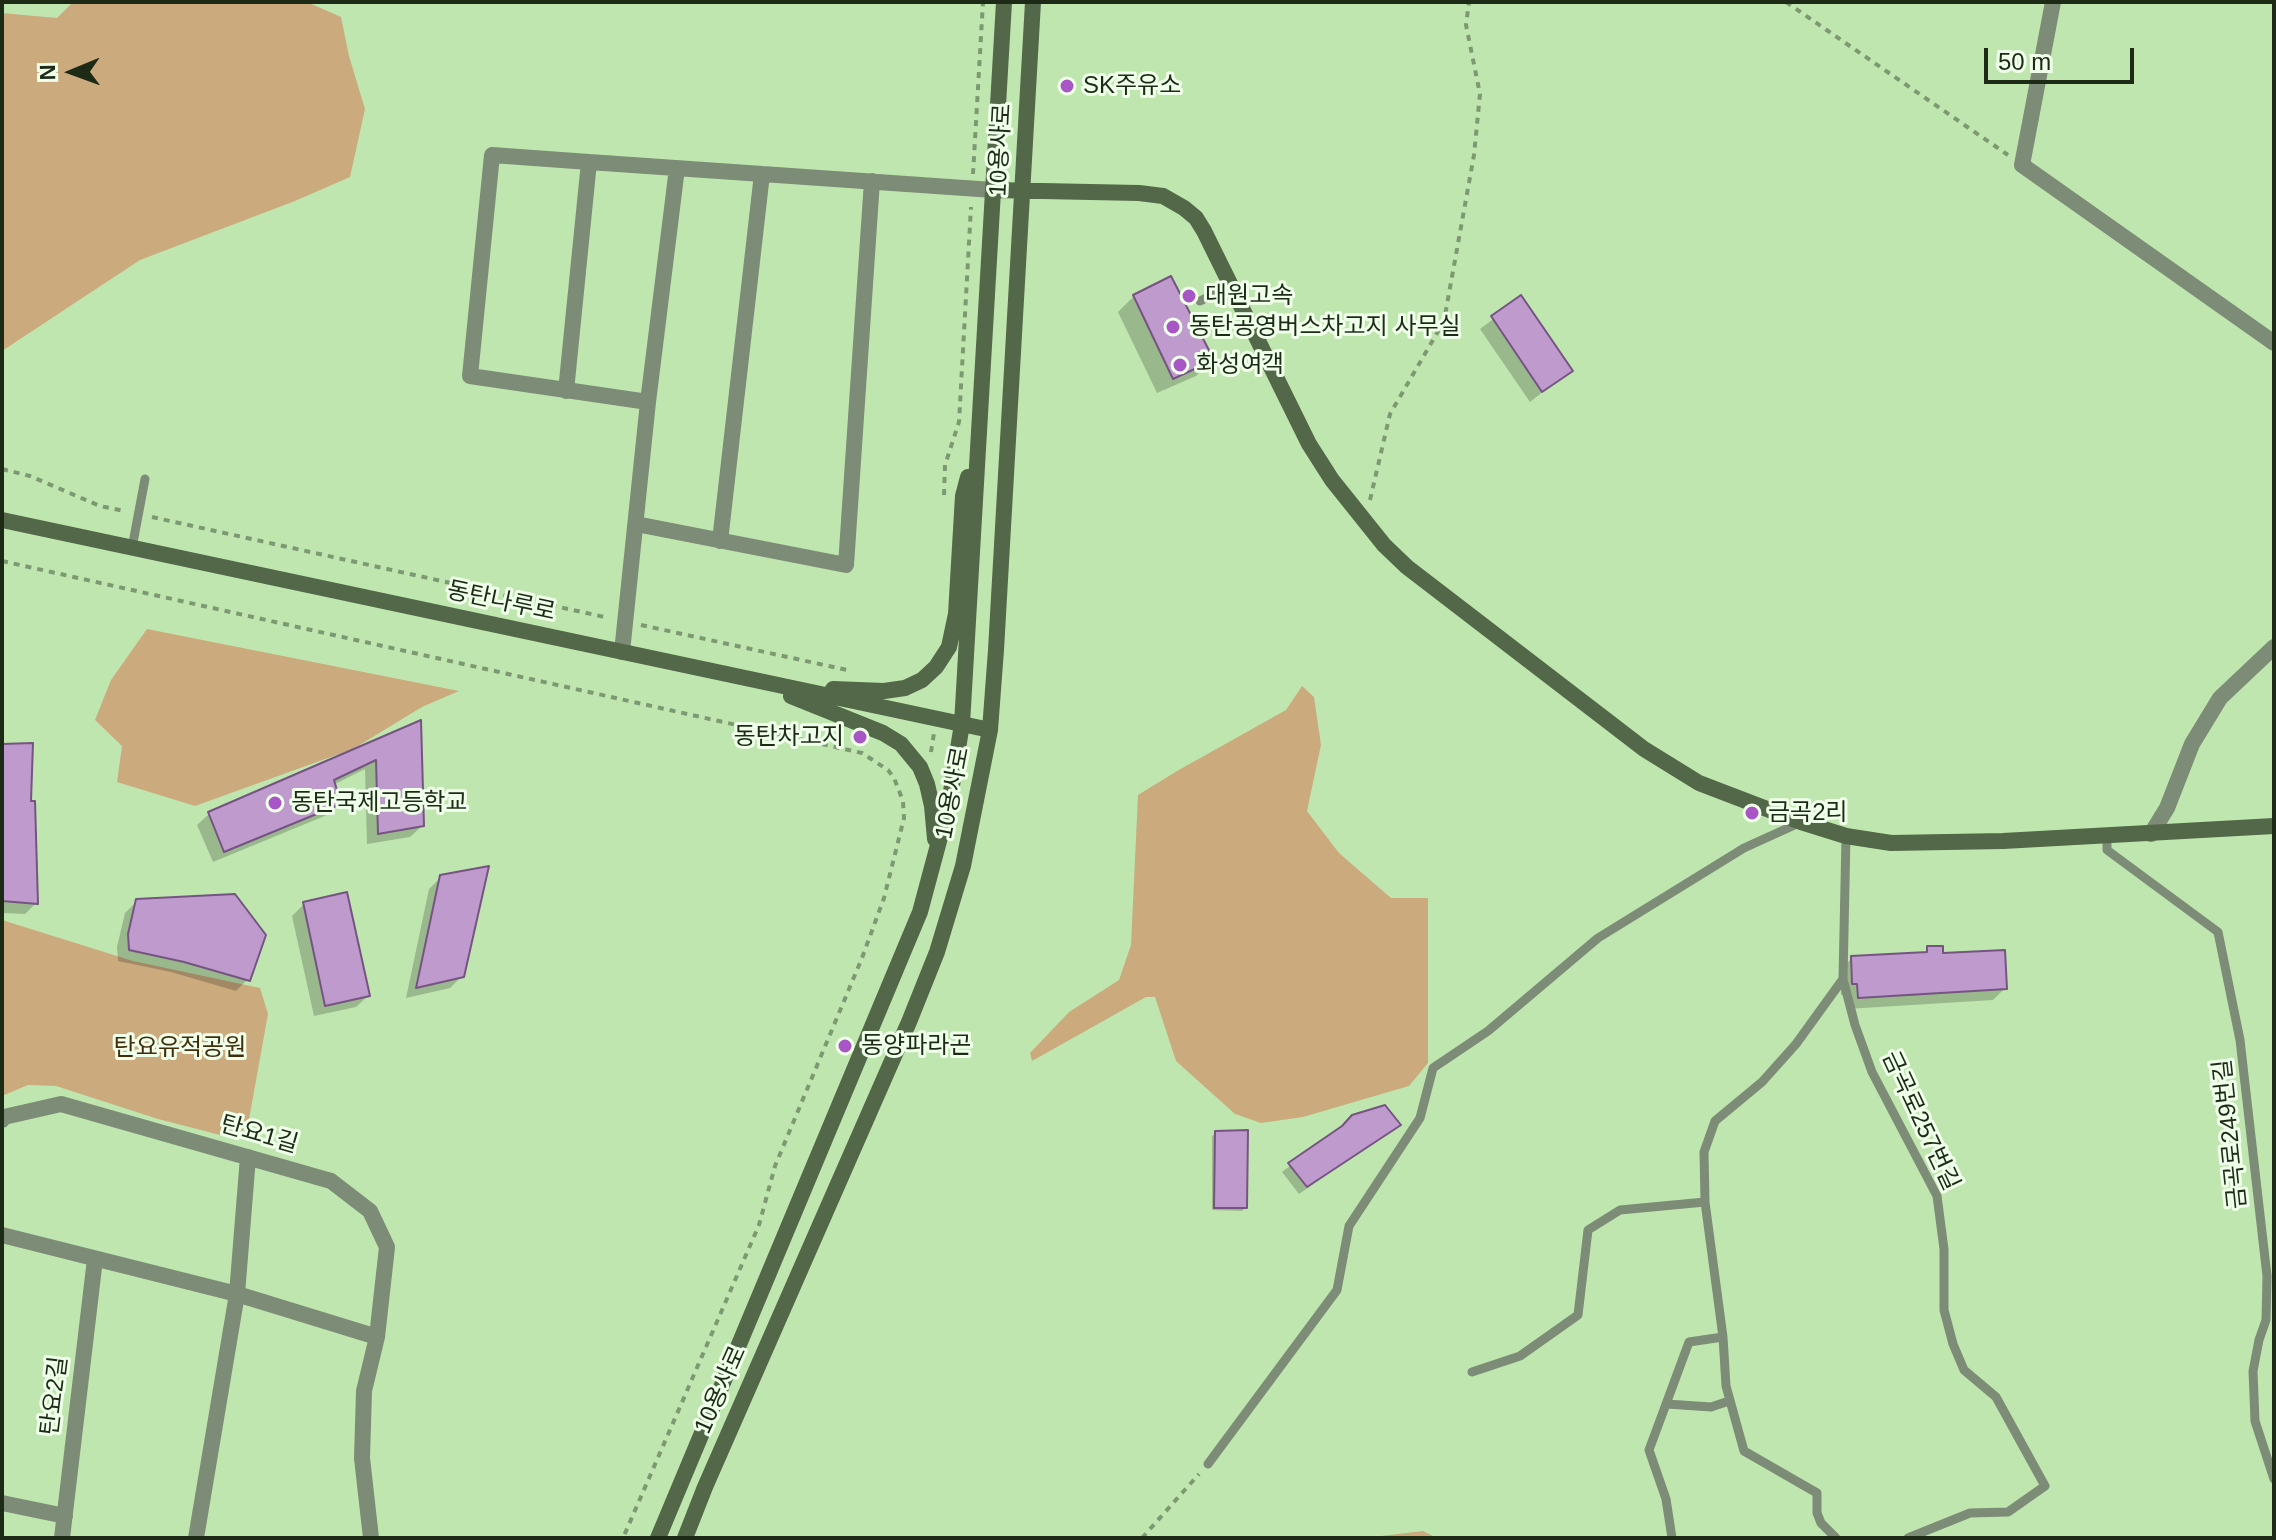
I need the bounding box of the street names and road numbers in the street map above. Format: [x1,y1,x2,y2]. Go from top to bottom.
street label: 10용사로 [984,103,1018,197]
street label: 동탄나루로 [444,576,558,628]
street label: 10용사로 [930,745,976,841]
street label: 금곡로257번길 [1875,1047,1965,1195]
street label: 금곡로249번길 [2209,1058,2253,1210]
street label: 탄요1길 [217,1110,301,1160]
street label: 10용사로 [689,1342,753,1438]
street label: 탄요2길 [36,1355,74,1437]

